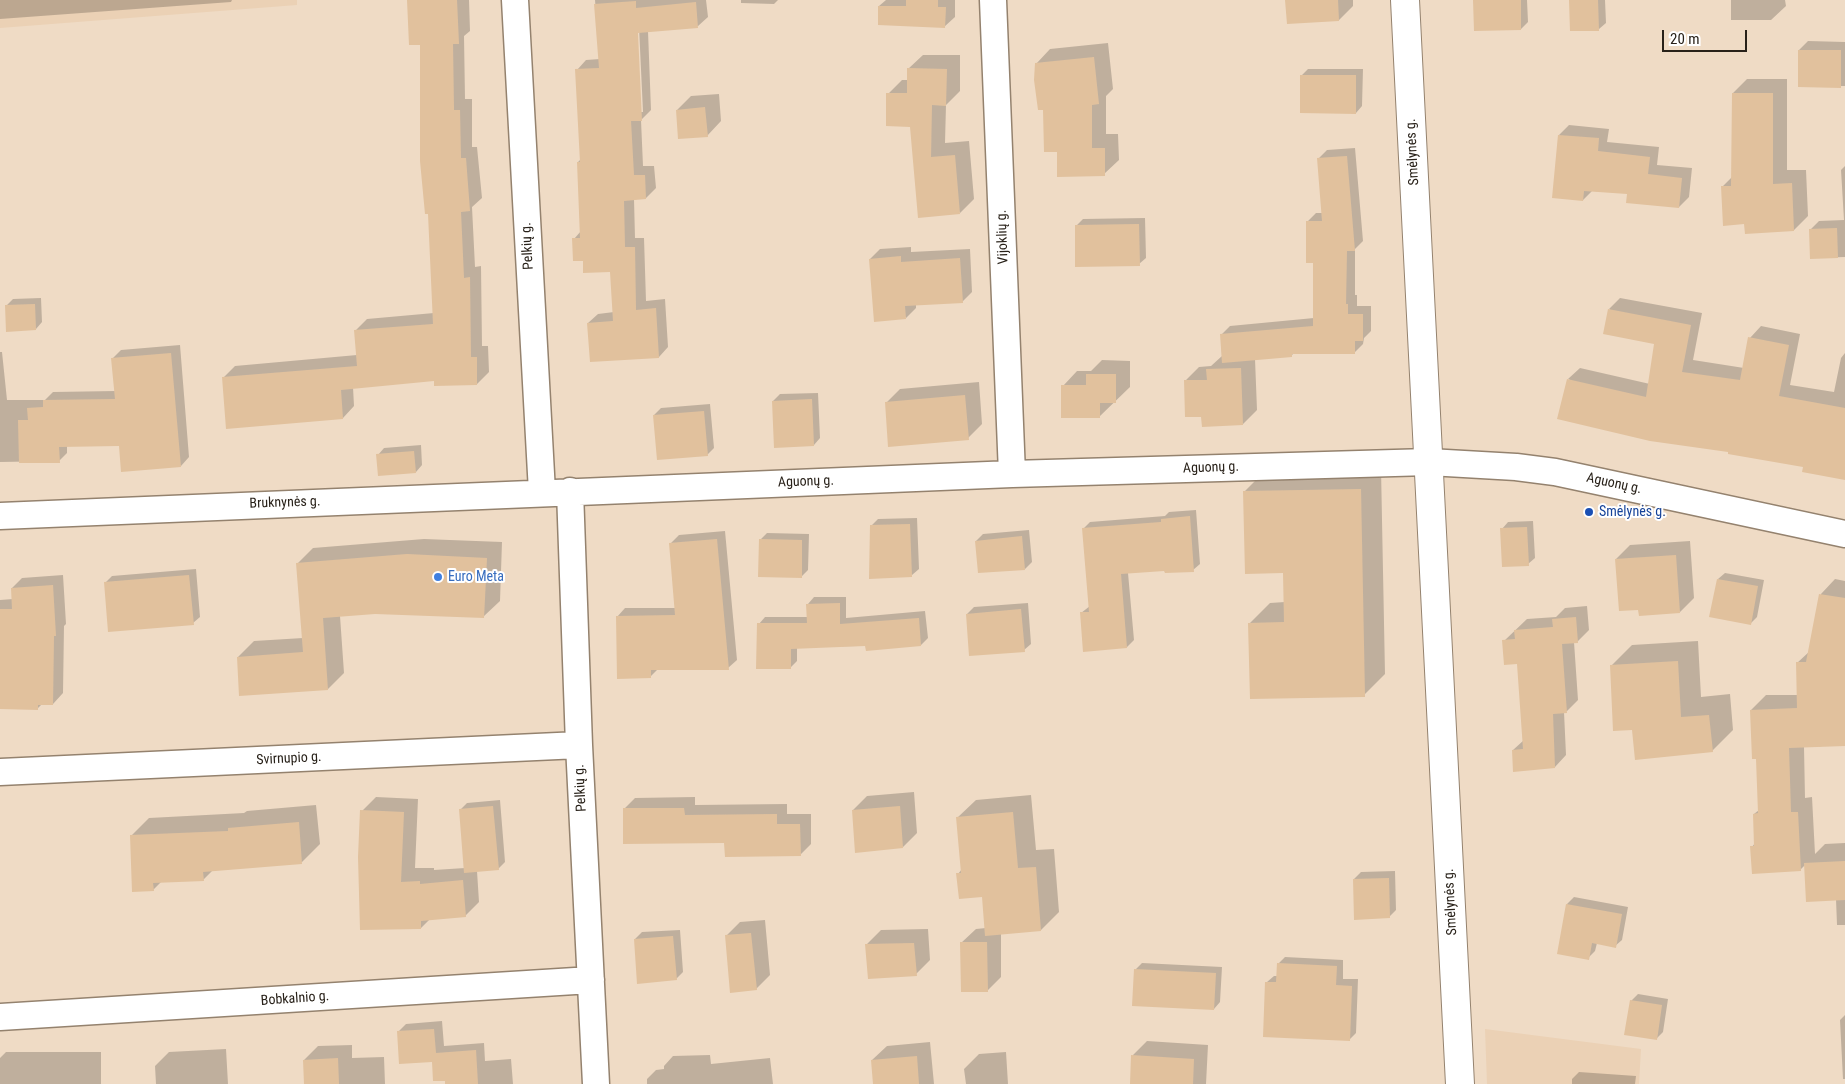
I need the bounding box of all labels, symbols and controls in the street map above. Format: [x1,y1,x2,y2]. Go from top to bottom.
scale bar [1665,20,1750,52]
text: 20 m [1670,30,1700,48]
street label: Smėlynės g. [1403,118,1423,186]
street label: Vijoklių g. [994,209,1012,265]
street label: Pelkių g. [518,222,538,270]
street label: Aguonų g. [1183,459,1239,477]
street label: Aguonų g. [1585,470,1643,498]
street label: Aguonų g. [778,473,834,491]
street label: Bruknynės g. [249,493,321,513]
place label: Smėlynės g. [1599,504,1666,520]
marker: Smėlynės g. [1583,506,1595,518]
place label: Euro Meta [448,569,504,585]
marker: Euro Meta [432,571,444,583]
street label: Svirnupio g. [256,749,322,769]
street label: Pelkių g. [571,764,591,812]
street label: Smėlynės g. [1441,868,1461,936]
street label: Bobkalnio g. [260,988,330,1010]

